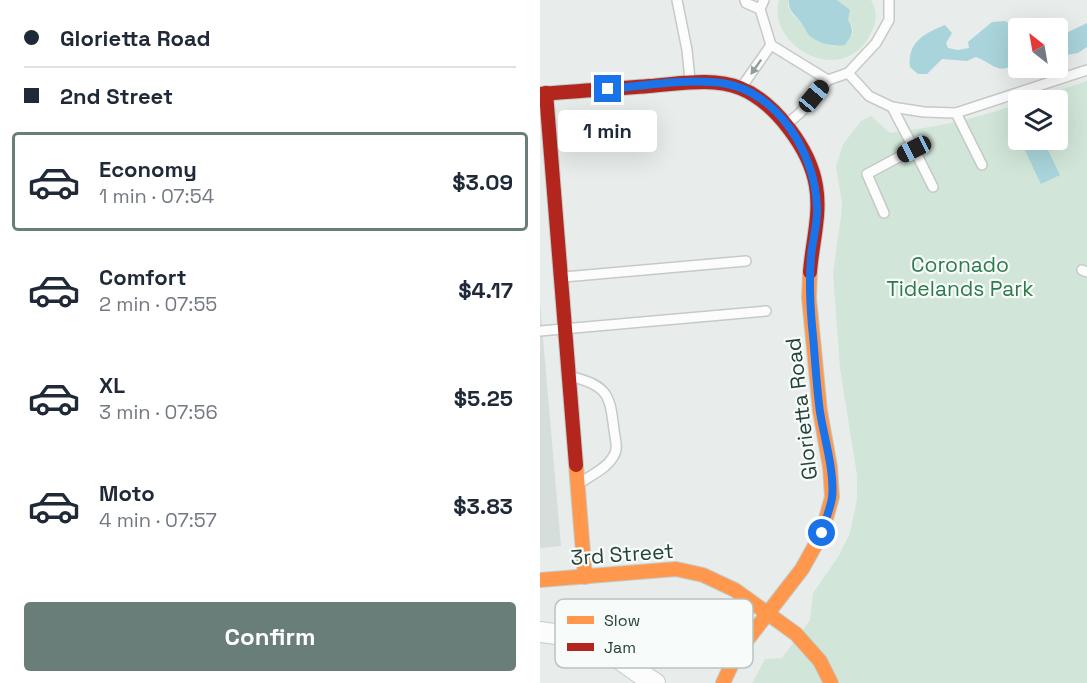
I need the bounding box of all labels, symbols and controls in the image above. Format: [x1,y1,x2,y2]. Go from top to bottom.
north arrow [1008,18,1068,78]
map controls [1008,18,1068,150]
text: Glorietta Road [60,24,211,52]
one-way arrow [750,58,762,74]
route end [594,75,621,102]
car [796,76,832,116]
text: 2nd Street [60,82,173,110]
button: layers [1008,90,1068,150]
callout: 1 min [559,110,658,152]
text: 1 min [583,118,632,144]
car [894,133,934,165]
icon: car [27,155,81,209]
text: Economy [99,155,197,183]
text: $3.09 [452,168,513,196]
text: 1 min · 07:54 [99,183,214,209]
park label: Coronado Tidelands Park [886,251,1034,302]
icon: car [27,263,81,317]
text: Comfort [99,263,187,291]
text: $4.17 [458,276,513,304]
text: 2 min · 07:55 [99,291,217,317]
street label: Glorietta Road [779,336,823,482]
icon: car [27,371,81,425]
text: XL [99,371,125,399]
text: $5.25 [454,384,513,412]
text: 3 min · 07:56 [99,399,218,425]
icon: car [27,479,81,533]
text: Moto [99,479,155,507]
text: $3.83 [453,492,513,520]
text: 4 min · 07:57 [99,507,217,533]
route start [808,519,835,546]
street label: 3rd Street [570,537,674,571]
legend [555,599,753,668]
button: Confirm [24,602,516,671]
text: Slow [604,610,640,631]
text: Jam [604,637,636,658]

